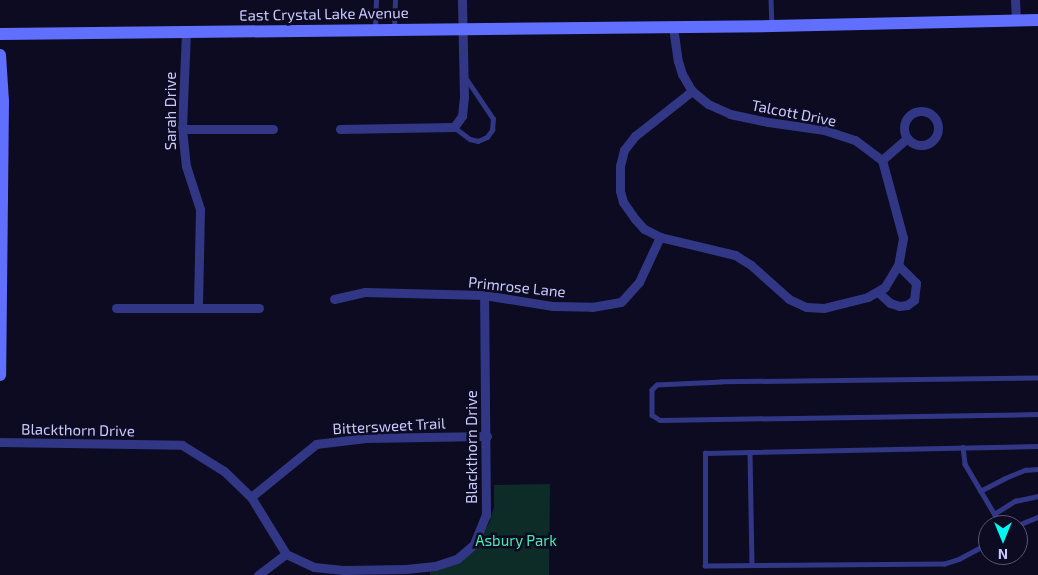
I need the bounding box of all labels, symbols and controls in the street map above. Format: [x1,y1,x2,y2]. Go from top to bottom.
street label: East Crystal Lake Avenue [239,4,409,24]
street label: Sarah Drive [162,72,180,150]
street label: Talcott Drive [750,96,838,130]
street label: Primrose Lane [467,273,567,301]
street label: Blackthorn Drive [463,390,481,504]
street label: Bittersweet Trail [332,414,446,438]
street label: Blackthorn Drive [21,420,135,440]
north arrow [978,515,1028,565]
park label: Asbury Park [475,532,557,550]
text: N [998,546,1008,563]

